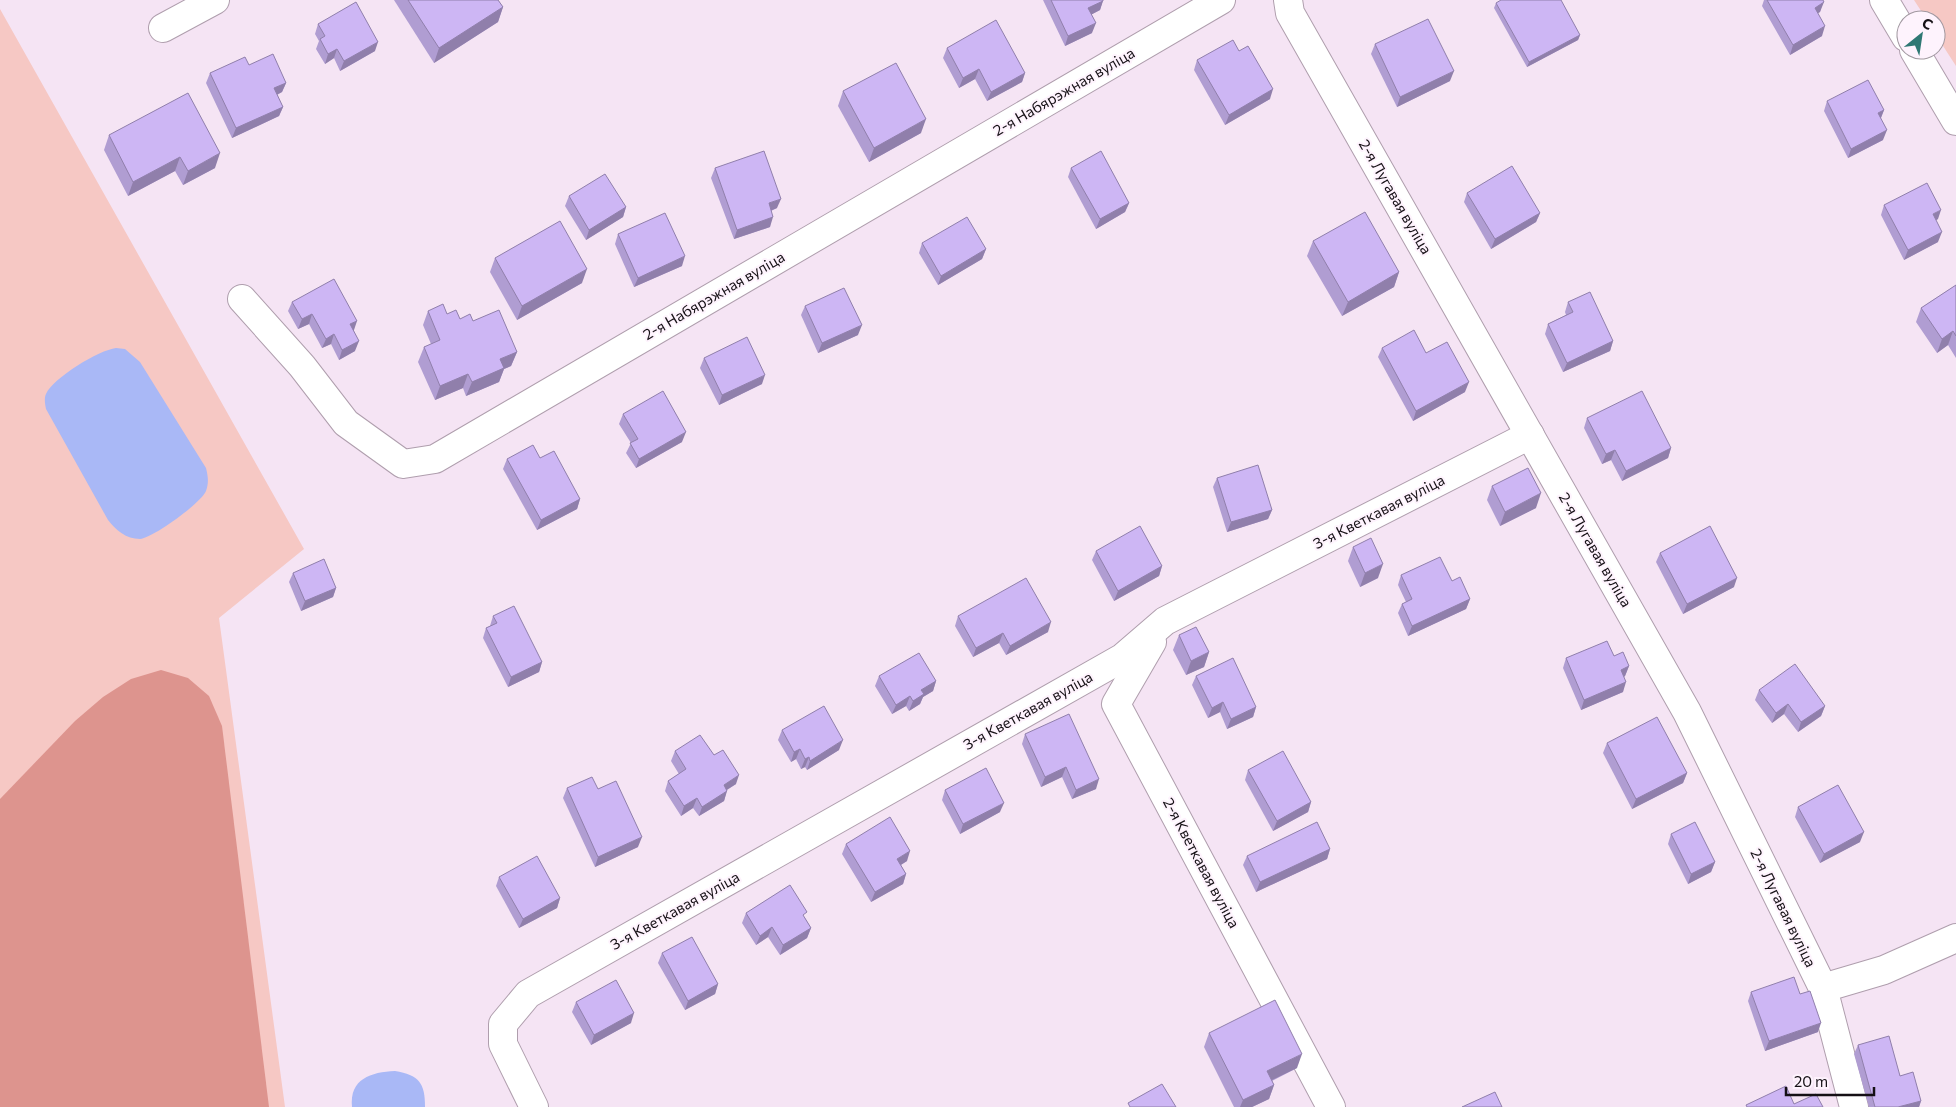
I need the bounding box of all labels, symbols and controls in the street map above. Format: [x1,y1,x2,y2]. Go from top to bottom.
north arrow [1896,10,1946,60]
text: С [1919,14,1936,33]
street label: 2-я Набярэжная вуліца [990,43,1137,139]
street label: 2-я Лугавая вуліца [1356,136,1436,257]
street label: 2-я Набярэжная вуліца [640,247,787,343]
street label: 3-я Кветкавая вуліца [1310,470,1447,552]
street label: 2-я Лугавая вуліца [1556,489,1636,610]
street label: 3-я Кветкавая вуліца [960,667,1095,753]
street label: 2-я Кветкавая вуліца [1160,794,1244,931]
street label: 2-я Лугавая вуліца [1747,845,1820,970]
street label: 3-я Кветкавая вуліца [607,867,742,953]
scale bar [1786,1064,1874,1096]
text: 20 m [1794,1072,1828,1090]

